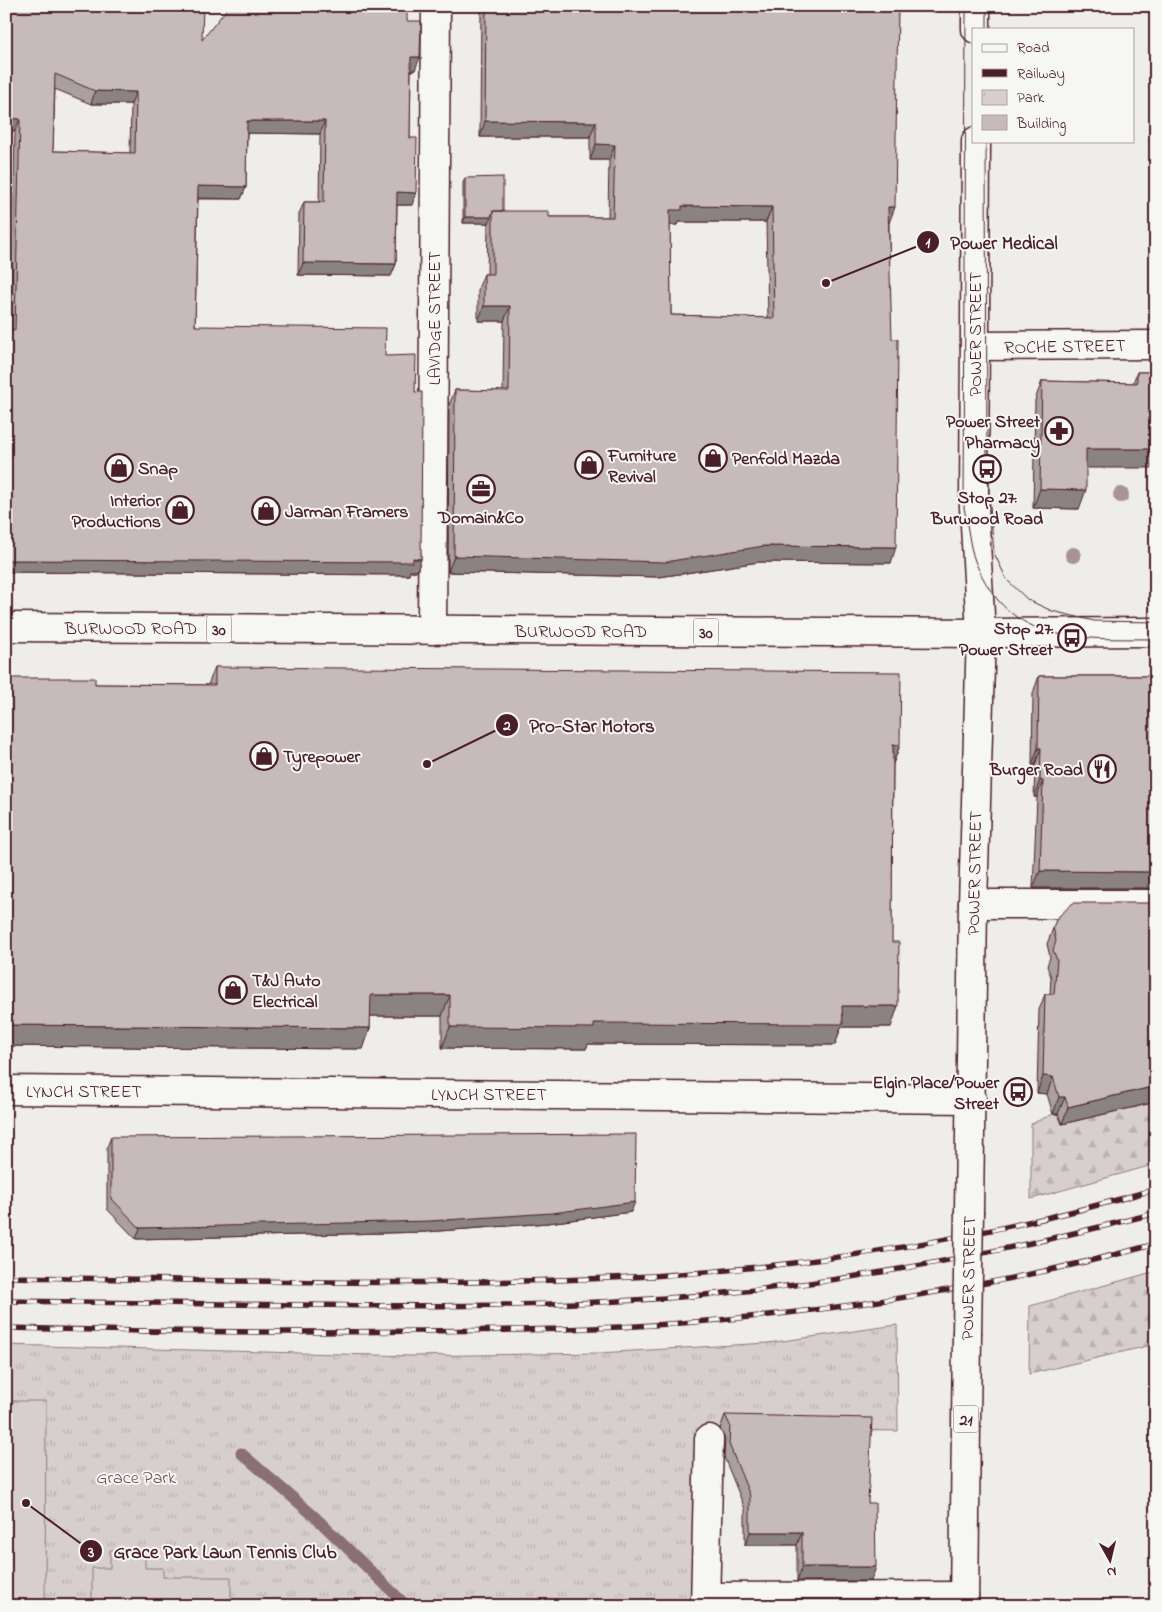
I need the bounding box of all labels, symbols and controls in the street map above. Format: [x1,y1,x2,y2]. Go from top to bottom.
legend [972,28,1134,142]
text: Road [1017,37,1050,59]
text: Railway [1017,63,1065,86]
text: Park [1017,87,1045,109]
text: Building [1016,113,1066,136]
callout: Power Medical [915,225,1068,259]
text: Power Medical [950,231,1058,258]
text: 1 [926,232,931,254]
street label: LAVIDGE STREET [423,251,449,385]
street label: POWER STREET [964,272,990,396]
street label: ROCHE STREET [1004,334,1126,362]
place label: Power Street Pharmacy [946,410,1041,458]
pharmacy icon: Power Street Pharmacy [1044,416,1074,446]
shop icon: Penfold Mazda [698,443,728,473]
place label: Furniture Revival [607,444,677,491]
place label: Penfold Mazda [732,447,840,473]
shop icon: Furniture Revival [574,450,604,480]
shop icon: Snap [104,453,134,483]
bus stop icon: Stop 27: Burwood Road [972,454,1002,484]
place label: Snap [138,457,178,483]
office icon: Domain&Co [466,474,496,504]
place label: Stop 27: Burwood Road [930,486,1044,533]
place label: Interior Productions [72,489,161,536]
shop icon: Interior Productions [165,495,195,525]
shop icon: Jarman Framers [251,496,281,526]
place label: Jarman Framers [285,500,408,526]
place label: Domain&Co [437,506,524,532]
road number: 30 [206,616,232,642]
street label: BURWOOD ROAD [64,617,197,643]
place label: Stop 27: Power Street [959,617,1054,664]
road number: 30 [694,618,718,646]
street label: BURWOOD ROAD [514,620,647,646]
bus stop icon: Stop 27: Power Street [1057,623,1087,653]
callout: Pro-Star Motors [495,708,665,742]
text: Pro-Star Motors [529,714,655,741]
text: 2 [502,715,511,737]
shop icon: Tyrepower [249,741,279,771]
place label: Tyrepower [283,745,361,772]
restaurant icon: Burger Road [1087,754,1117,784]
place label: Burger Road [989,758,1084,785]
street label: POWER STREET [962,811,990,935]
place label: T&J Auto Electrical [252,969,321,1016]
shop icon: T&J Auto Electrical [218,975,248,1005]
place label: Elgin Place/Power Street [872,1071,1000,1118]
bus stop icon: Elgin Place/Power Street [1003,1077,1033,1107]
street label: LYNCH STREET [26,1080,142,1106]
street label: LYNCH STREET [431,1083,547,1109]
street label: POWER STREET [956,1216,984,1340]
road number: 21 [954,1406,978,1432]
park label: Grace Park [96,1466,176,1492]
callout: Grace Park Lawn Tennis Club [78,1534,347,1568]
north arrow [1084,1534,1134,1584]
text: Grace Park Lawn Tennis Club [113,1540,338,1567]
text: 3 [87,1542,94,1564]
text: N [1105,1560,1118,1582]

